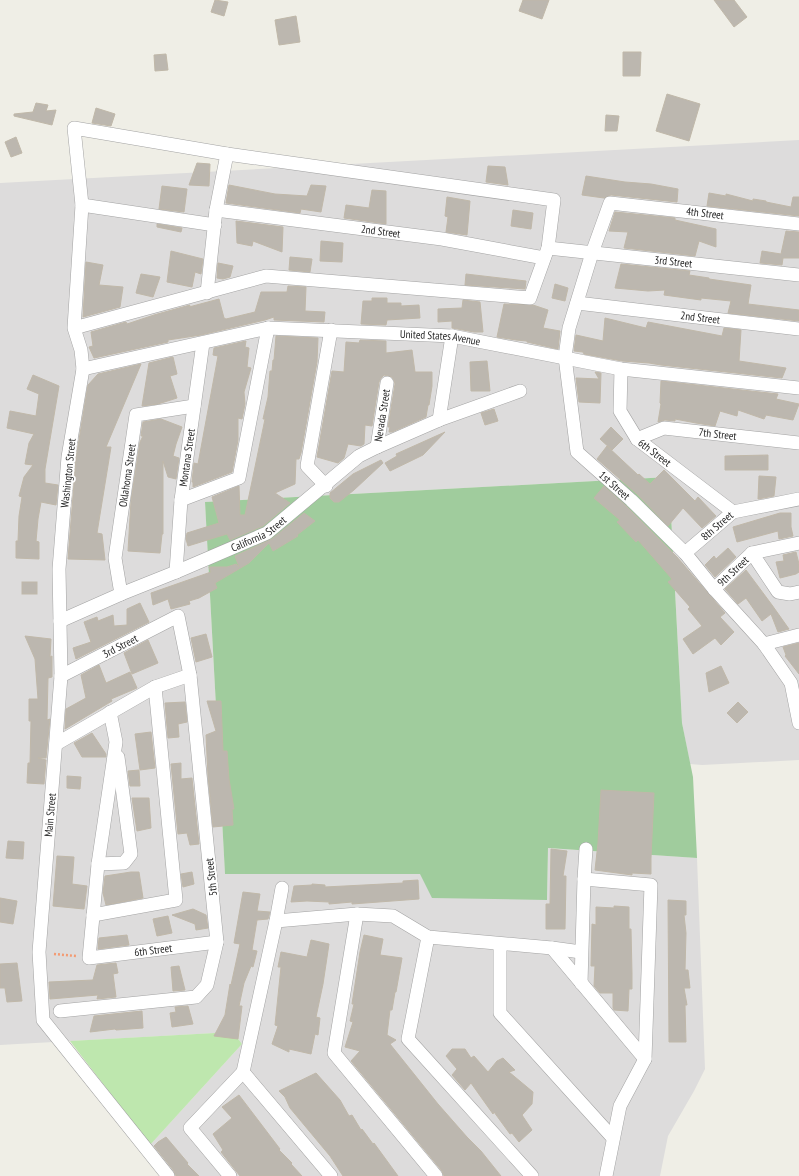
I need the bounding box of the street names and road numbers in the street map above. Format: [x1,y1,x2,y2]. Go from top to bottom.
street label: 4th Street [685,204,725,222]
street label: 2nd Street [360,222,401,241]
street label: 3rd Street [654,252,693,270]
street label: 2nd Street [680,308,721,327]
street label: United States Avenue [400,327,482,348]
street label: Nevada Street [371,388,393,443]
street label: 7th Street [698,425,737,443]
street label: Montana Street [176,428,198,488]
street label: 6th Street [635,435,674,470]
street label: Washington Street [57,438,79,508]
street label: Oklahoma Street [116,443,139,508]
street label: 1st Street [596,468,633,503]
street label: 8th Street [698,508,736,543]
street label: California Street [229,513,289,555]
street label: 9th Street [714,553,751,589]
street label: 3rd Street [100,631,140,661]
street label: Main Street [41,793,59,837]
street label: 5th Street [202,857,220,897]
street label: 6th Street [133,941,173,959]

